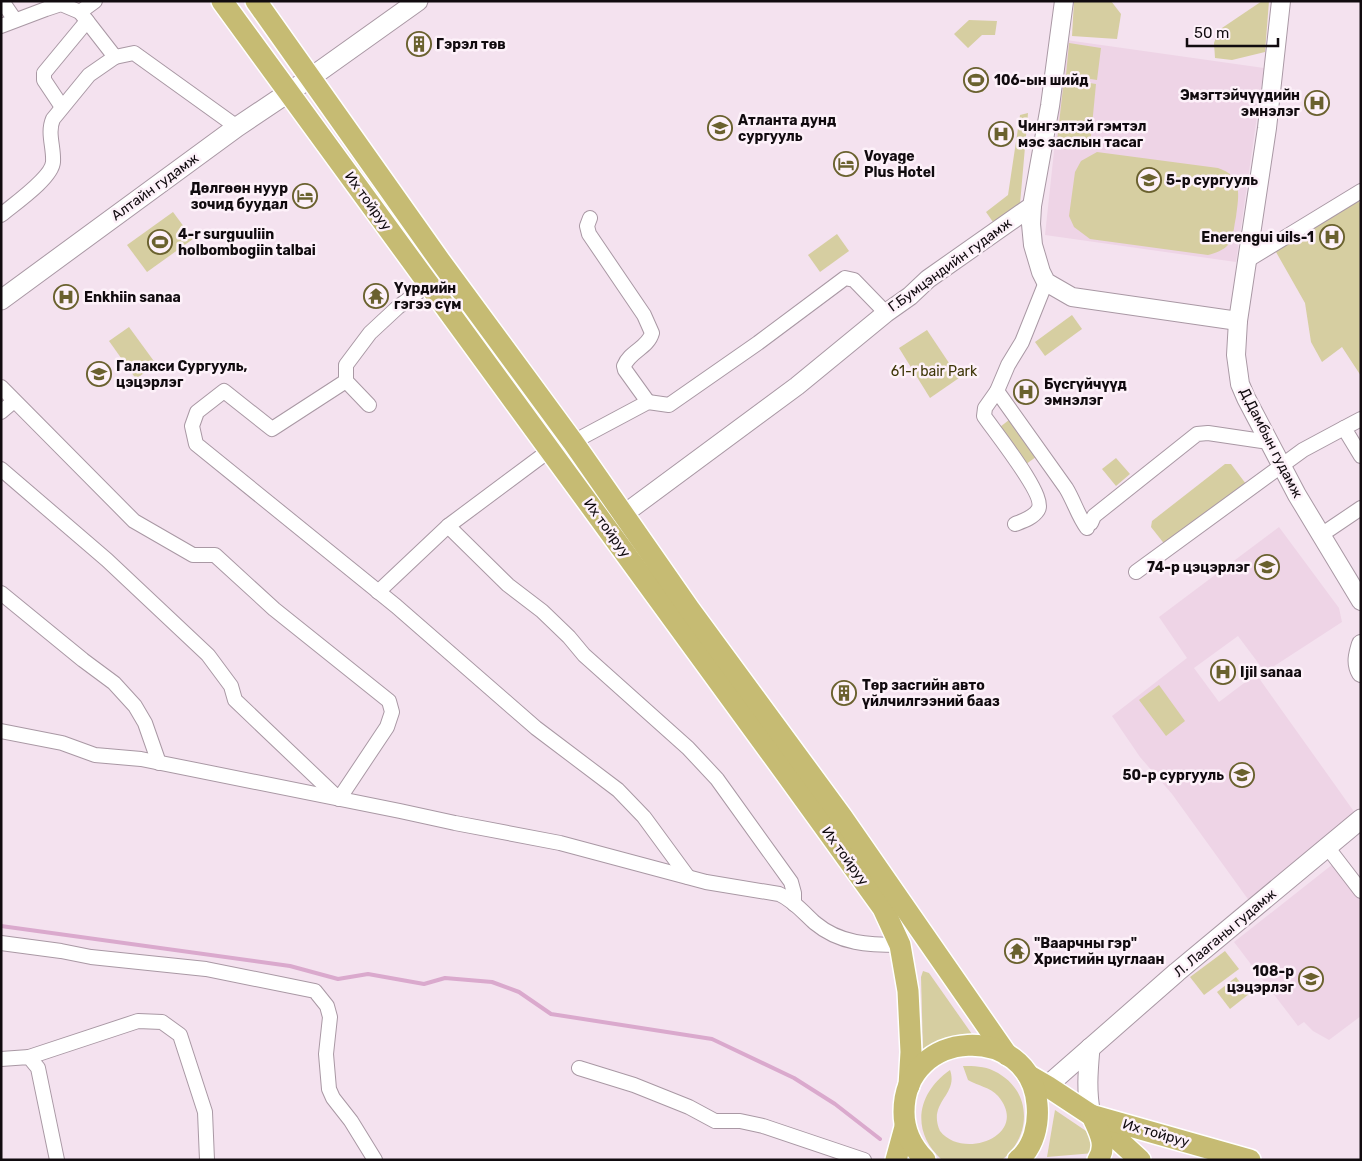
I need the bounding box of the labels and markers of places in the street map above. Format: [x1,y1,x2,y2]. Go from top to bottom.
building icon: Гэрэл төв [406,31,432,57]
place label: Гэрэл төв [436,36,506,53]
sports icon: 106-ын шийд [963,67,989,93]
place label: 106-ын шийд [994,72,1088,89]
place label: Эмэгтэйчүүдийн эмнэлэг [1180,87,1301,120]
hospital icon: Эмэгтэйчүүдийн эмнэлэг [1304,90,1330,116]
place label: Атланта дунд сургууль [738,112,836,145]
school or university icon: Атланта дунд сургууль [707,115,733,141]
place label: Чингэлтэй гэмтэл мэс заслын тасаг [1018,118,1147,151]
hospital icon: Чингэлтэй гэмтэл мэс заслын тасаг [988,121,1014,147]
place label: Voyage Plus Hotel [864,148,935,181]
hotel icon: Voyage Plus Hotel [833,151,859,177]
school or university icon: 5-р сургууль [1136,167,1162,193]
place label: 5-р сургууль [1166,172,1258,189]
place label: Дөлгөөн нуур зочид буудал [190,180,288,213]
hotel icon: Дөлгөөн нуур зочид буудал [292,183,318,209]
hospital icon: Enerengui uils-1 [1319,224,1345,250]
place label: 4-r surguuliin holbombogiin talbai [178,226,316,259]
sports icon: 4-r surguuliin holbombogiin talbai [147,229,173,255]
place label: Enerengui uils-1 [1201,229,1314,246]
place label: Үүрдийн гэгээ сүм [394,280,461,313]
temple icon: Үүрдийн гэгээ сүм [363,283,389,309]
hospital icon: Enkhiin sanaa [53,284,79,310]
place label: Enkhiin sanaa [84,289,181,306]
place label: Галакси Сургууль, цэцэрлэг [116,358,248,391]
school or university icon: Галакси Сургууль, цэцэрлэг [86,361,112,387]
place label: Бүсгүйчүүд эмнэлэг [1044,376,1127,409]
hospital icon: Бүсгүйчүүд эмнэлэг [1013,379,1039,405]
school or university icon: 74-р цэцэрлэг [1254,554,1280,580]
place label: 74-р цэцэрлэг [1147,559,1251,576]
hospital icon: Ijil sanaa [1210,659,1236,685]
place label: Ijil sanaa [1240,664,1302,681]
place label: Төр засгийн авто үйлчилгээний бааз [862,677,1000,710]
building icon: Төр засгийн авто үйлчилгээний бааз [831,680,857,706]
school or university icon: 50-р сургууль [1229,762,1255,788]
place label: 50-р сургууль [1122,767,1224,784]
place label: "Ваарчны гэр" Христийн цуглаан [1034,935,1165,968]
temple icon: "Ваарчны гэр" Христийн цуглаан [1004,938,1030,964]
place label: 108-р цэцэрлэг [1227,963,1295,996]
school or university icon: 108-р цэцэрлэг [1298,966,1324,992]

